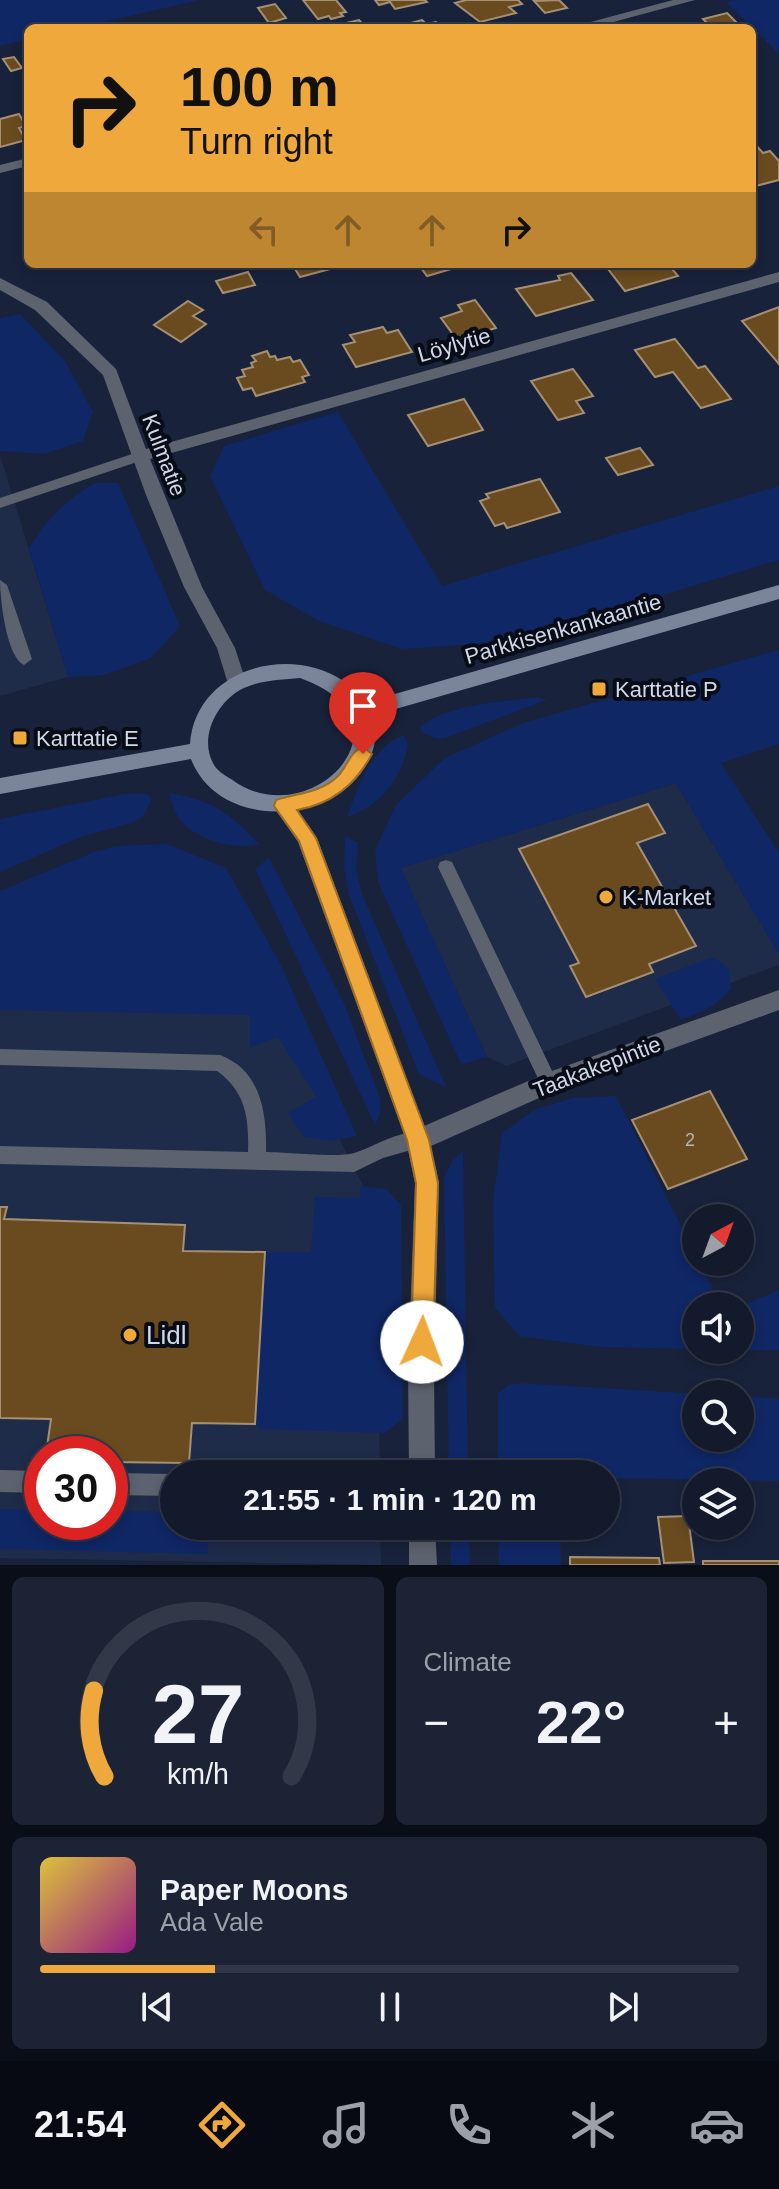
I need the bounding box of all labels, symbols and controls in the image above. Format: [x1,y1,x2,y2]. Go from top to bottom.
text: 100 m [180,55,339,118]
icon: right [48,56,152,160]
text: Turn right [180,121,333,162]
icon: left [242,208,286,252]
icon: ahead [326,208,370,252]
icon: ahead [410,208,454,252]
icon: right [494,208,538,252]
street label: Löylytie [415,323,493,367]
street label: Kulmatie [137,411,191,499]
street label: Parkkisenkankaantie [462,589,664,669]
pin [329,672,397,754]
place label: Karttatie P [615,677,718,702]
marker: Karttatie P [590,680,608,698]
icon: arrive [341,684,385,728]
place label: Karttatie E [36,726,139,751]
marker: Karttatie E [11,729,29,747]
place label: K-Market [622,885,711,910]
marker: K-Market [597,888,615,906]
street label: Taakakepintie [530,1031,664,1103]
house number: 2 [685,1130,695,1150]
north arrow [682,1204,754,1276]
map controls [682,1204,754,1540]
button: sound [682,1292,754,1364]
position arrow [380,1300,464,1384]
place label: Lidl [146,1320,186,1350]
marker: Lidl [121,1326,139,1344]
button: search [682,1380,754,1452]
speed limit sign: 30 [24,1436,128,1540]
button: layers [682,1468,754,1540]
text: 21:55 · 1 min · 120 m [243,1483,537,1516]
text: Climate [424,1647,512,1677]
text: 27 [151,1668,244,1761]
text: 22° [536,1689,627,1756]
text: − [424,1698,449,1747]
text: + [713,1698,739,1747]
text: km/h [167,1758,229,1790]
text: Paper Moons [160,1873,348,1906]
text: Ada Vale [160,1907,264,1937]
icon: previous [135,1985,179,2029]
icon: pause [368,1985,412,2029]
icon: next [601,1985,645,2029]
icon: directions [194,2097,250,2153]
icon: music [318,2097,374,2153]
icon: phone [441,2097,497,2153]
icon: climate [565,2097,621,2153]
icon: car [689,2097,745,2153]
text: 21:54 [34,2104,126,2145]

